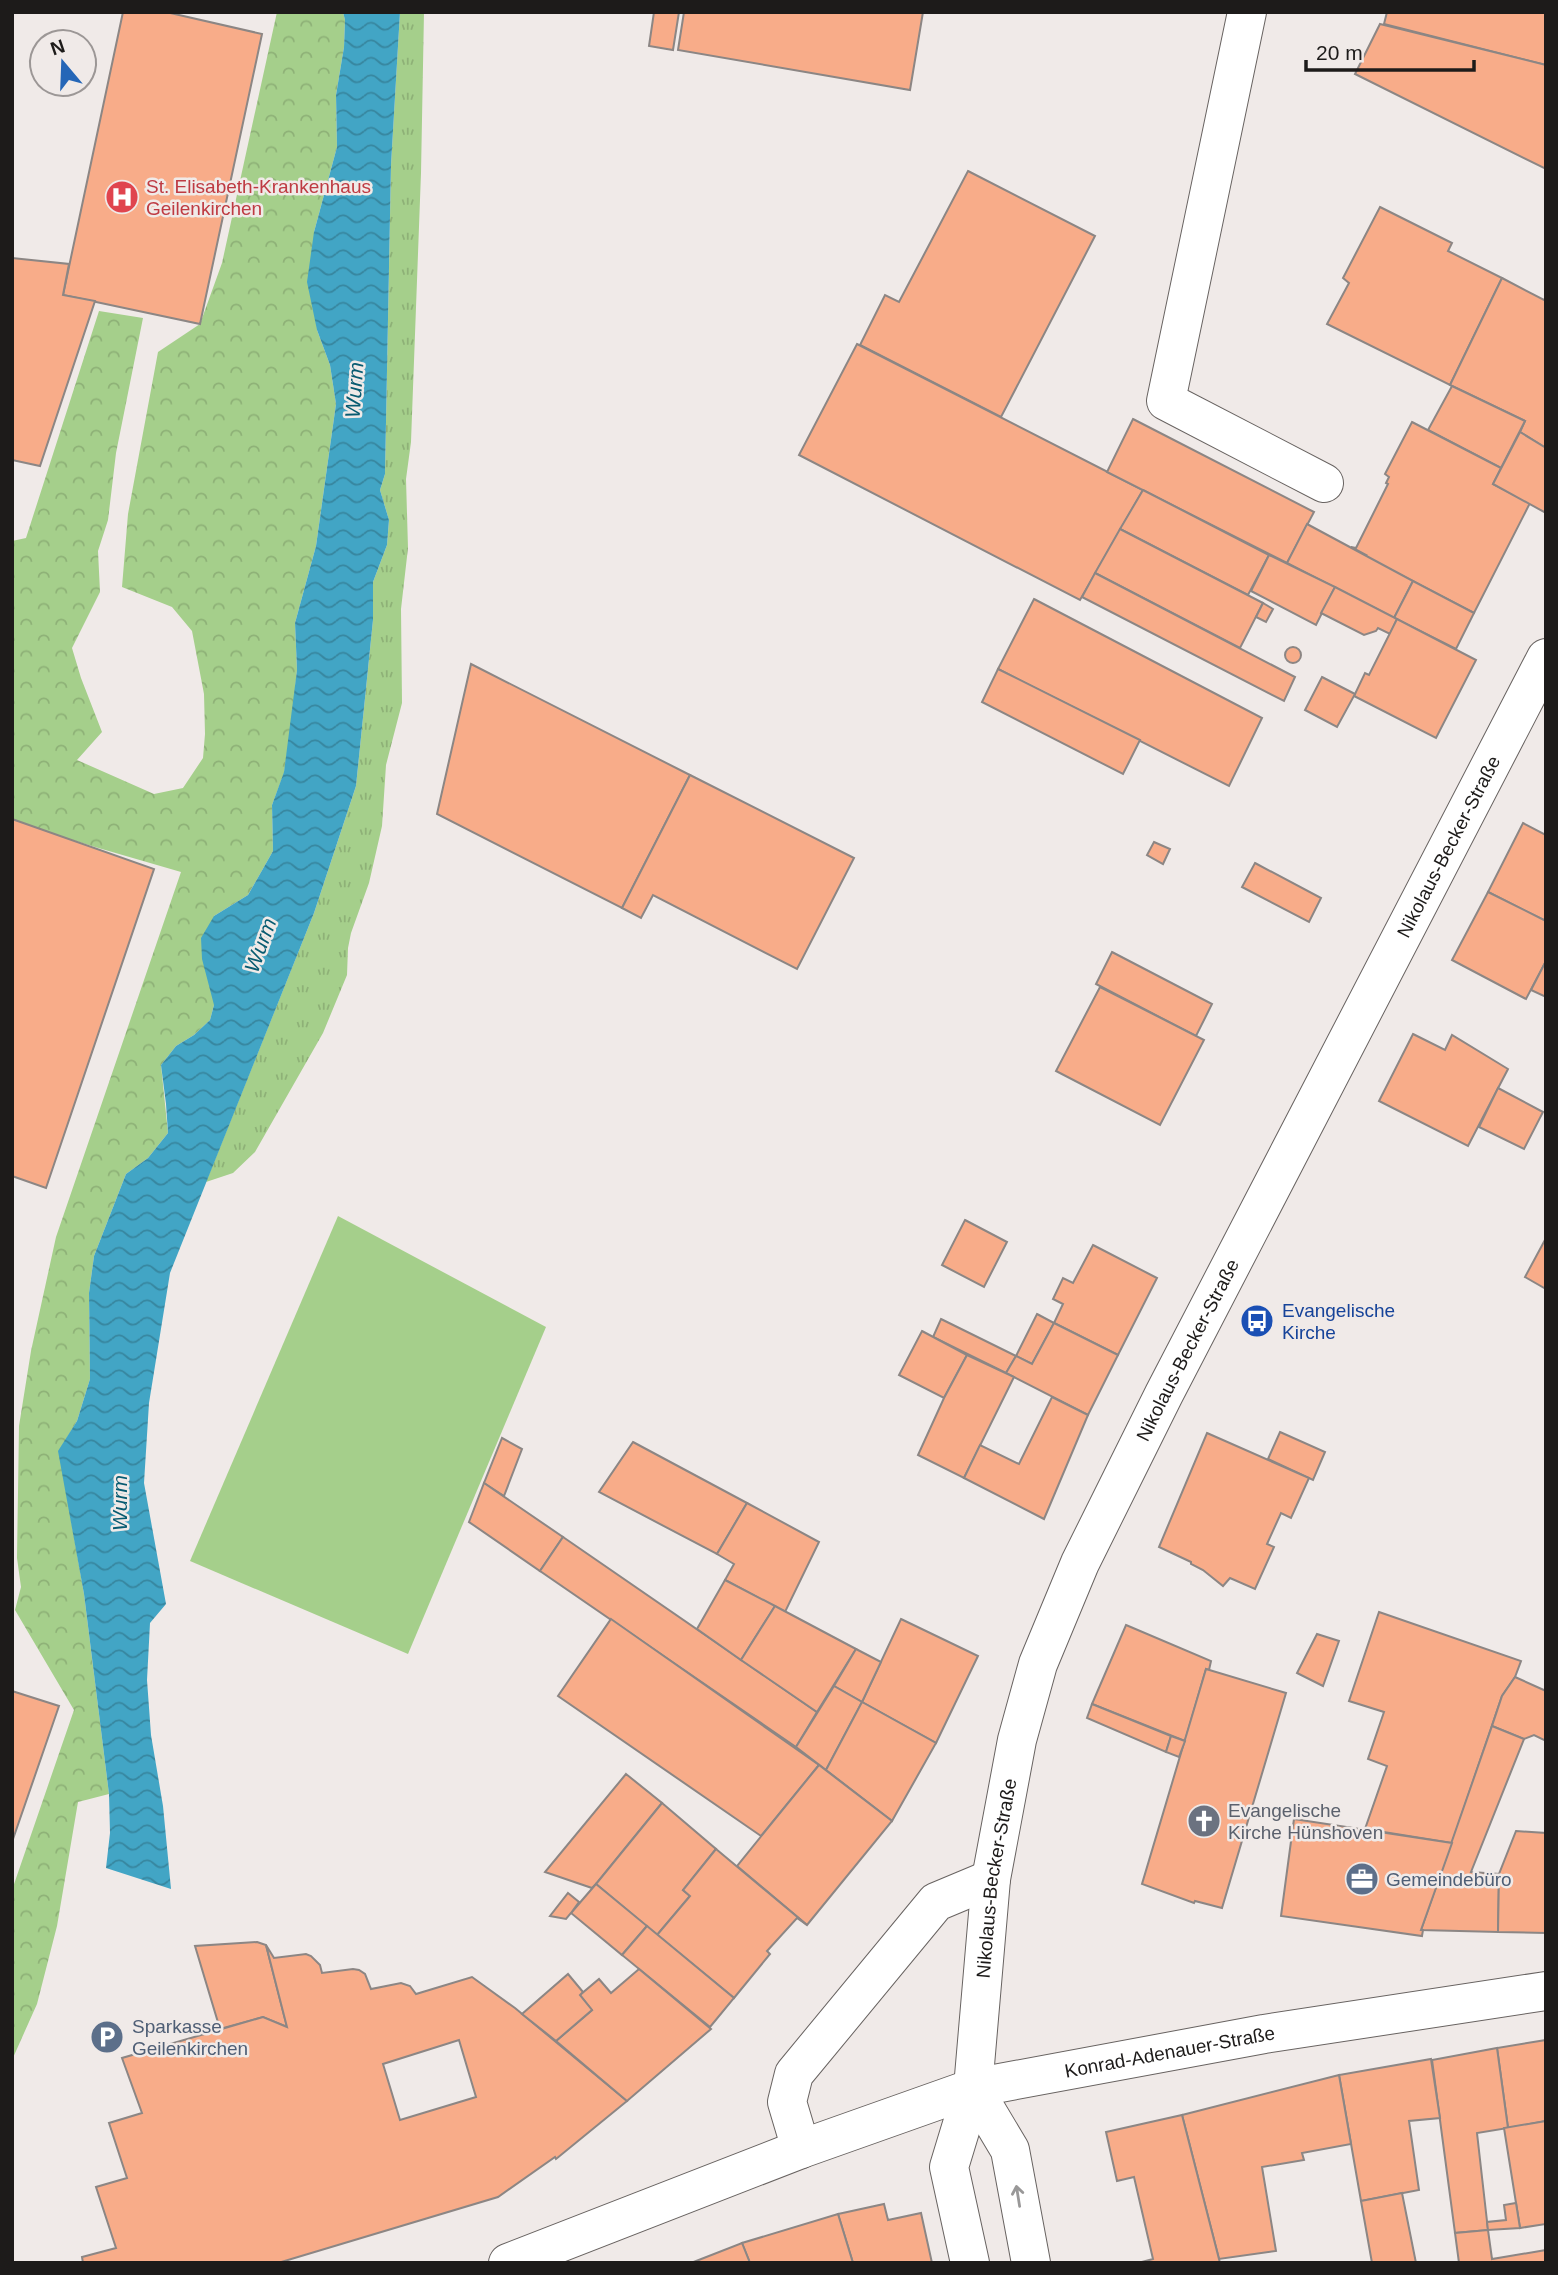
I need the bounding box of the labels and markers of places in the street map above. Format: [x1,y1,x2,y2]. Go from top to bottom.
place label: St. Elisabeth-Krankenhaus Geilenkirchen [146,176,371,219]
hospital icon: St. Elisabeth-Krankenhaus Geilenkirchen [103,178,141,216]
place label: Evangelische Kirche [1282,1300,1395,1343]
bus stop icon: Evangelische Kirche [1238,1302,1276,1340]
place label: Evangelische Kirche Hünshoven [1228,1800,1383,1843]
church icon: Evangelische Kirche Hünshoven [1185,1802,1223,1840]
office icon: Gemeindebüro [1343,1860,1381,1898]
place label: Gemeindebüro [1386,1869,1512,1890]
place label: Sparkasse Geilenkirchen [132,2016,248,2059]
parking icon: Sparkasse Geilenkirchen [88,2018,126,2056]

